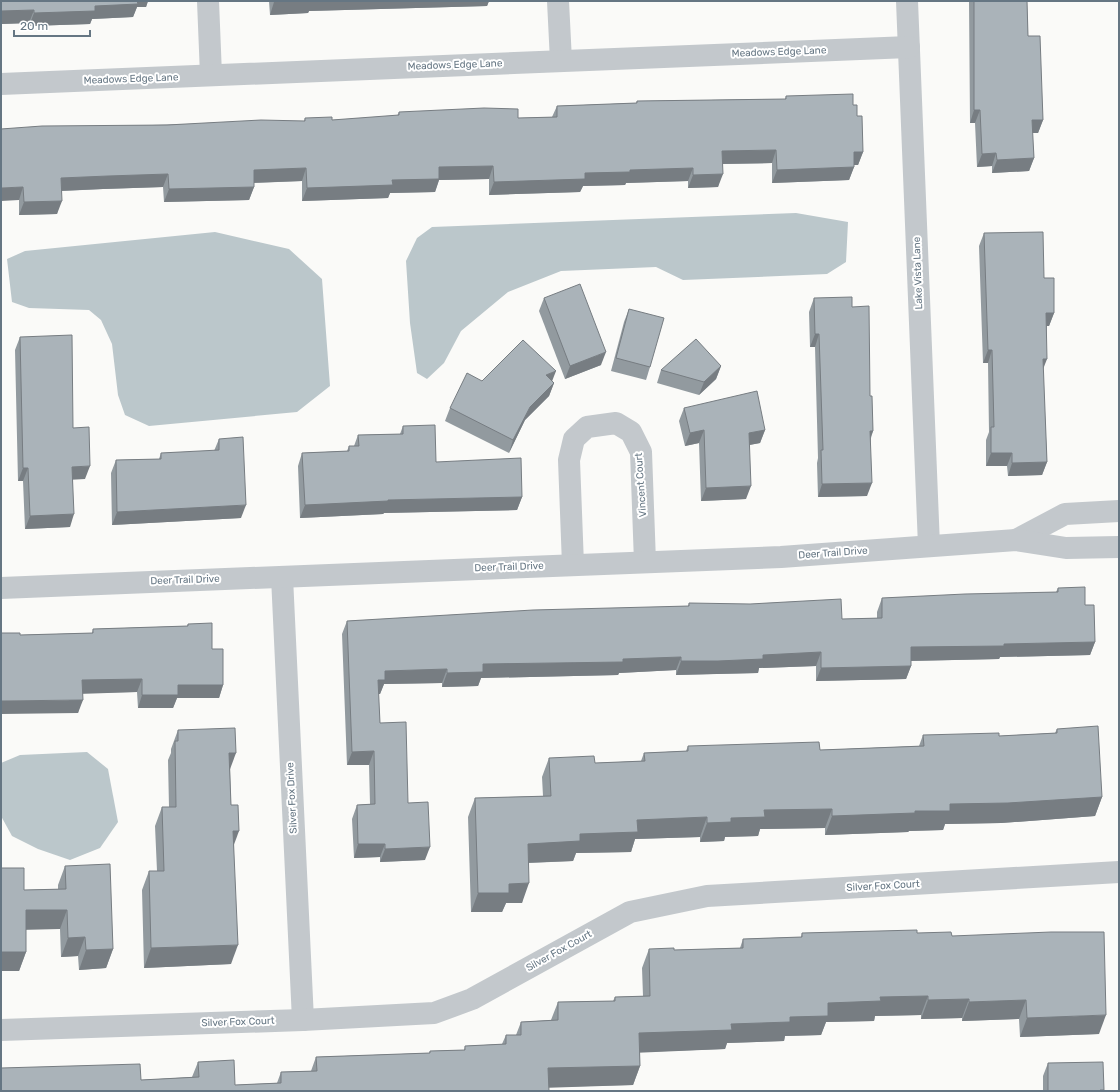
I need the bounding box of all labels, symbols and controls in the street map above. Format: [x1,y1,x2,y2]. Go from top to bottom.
scale bar [14,12,90,38]
text: 20 m [20,19,48,33]
street label: Meadows Edge Lane [731,44,827,60]
street label: Meadows Edge Lane [407,57,503,73]
street label: Meadows Edge Lane [83,71,179,87]
street label: Lake Vista Lane [911,236,925,309]
street label: Vincent Court [633,452,649,518]
street label: Deer Trail Drive [798,545,868,561]
street label: Deer Trail Drive [474,560,544,574]
street label: Deer Trail Drive [150,573,220,587]
street label: Silver Fox Drive [284,762,300,834]
street label: Silver Fox Court [846,878,920,894]
street label: Silver Fox Court [524,928,594,974]
street label: Silver Fox Court [201,1015,275,1029]

